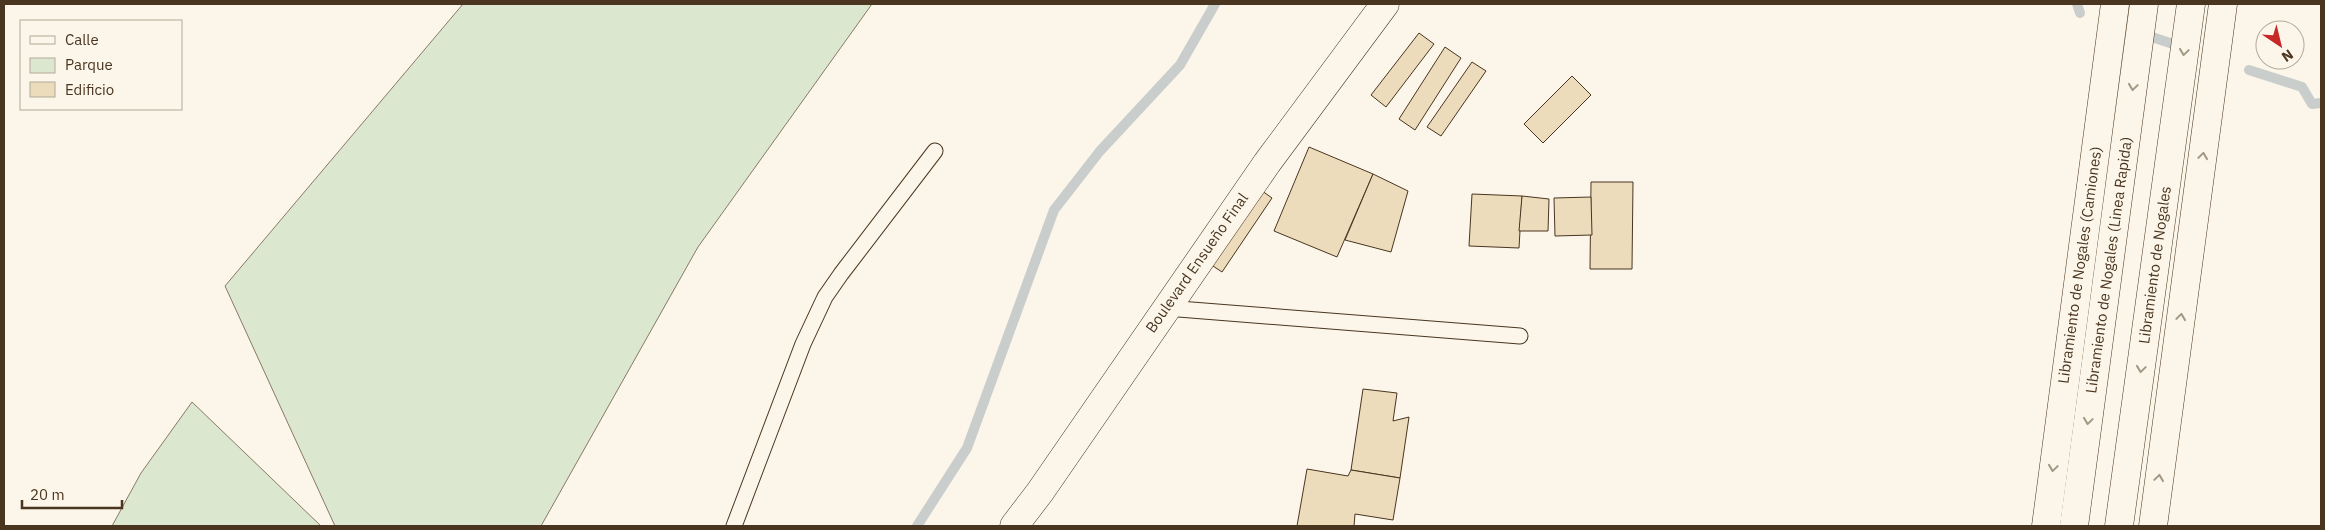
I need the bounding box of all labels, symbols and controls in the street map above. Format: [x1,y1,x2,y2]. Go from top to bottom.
legend [20,20,182,110]
north arrow [2255,20,2305,70]
text: Calle [65,30,99,49]
text: N [2278,45,2297,66]
one-way arrow [2179,48,2190,56]
text: Parque [65,55,113,74]
text: Edificio [65,80,114,99]
one-way arrow [2128,82,2138,91]
street label: Libramiento de Nogales (Linea Rapida) [2081,135,2136,394]
street label: Libramiento de Nogales (Camiones) [2053,145,2106,385]
one-way arrow [2197,152,2208,160]
street label: Libramiento de Nogales [2134,185,2175,345]
street label: Boulevard Ensueño Final [1141,189,1252,336]
one-way arrow [2175,313,2186,321]
one-way arrow [2136,365,2147,373]
one-way arrow [2083,418,2094,426]
one-way arrow [2048,465,2059,473]
one-way arrow [2153,474,2164,482]
scale bar [22,478,122,510]
text: 20 m [30,485,65,504]

